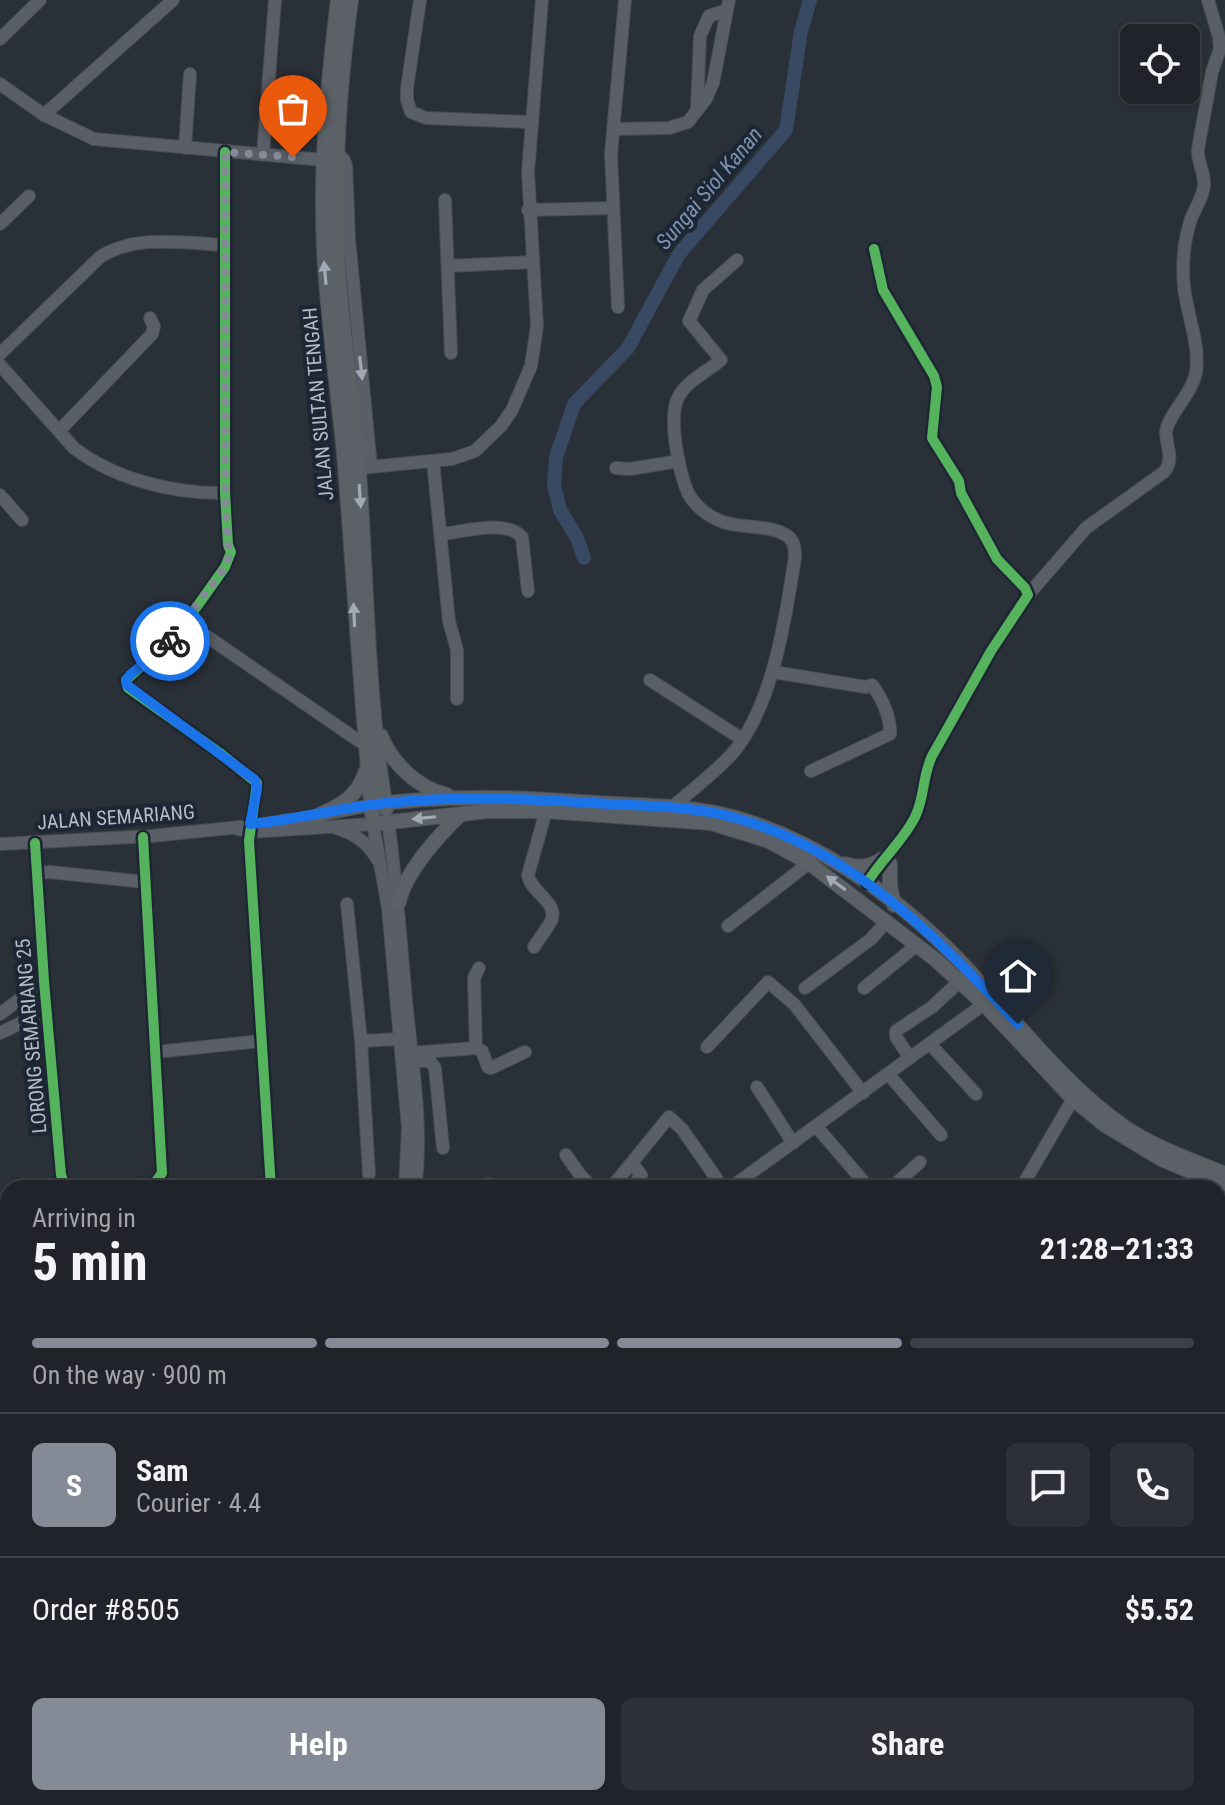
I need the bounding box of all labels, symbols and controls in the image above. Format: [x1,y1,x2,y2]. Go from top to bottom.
map controls [1120,24,1200,104]
button: locate [1120,24,1200,104]
pin [259,75,327,157]
icon: bag [271,87,315,131]
water label: Sungai Siol Kanan [651,122,767,254]
one-way arrow [318,260,331,285]
street label: JALAN SULTAN TENGAH [298,306,338,502]
one-way arrow [355,356,368,381]
one-way arrow [354,484,367,509]
courier [130,601,210,681]
one-way arrow [348,602,361,627]
icon: bike [148,619,192,663]
street label: JALAN SEMARIANG [36,800,196,834]
one-way arrow [411,811,436,824]
one-way arrow [825,875,847,891]
street label: LORONG SEMARIANG 25 [11,938,51,1134]
pin [984,942,1052,1024]
icon: home [996,954,1040,998]
text: Arriving in [32,1203,136,1233]
text: 21:28–21:33 [1040,1231,1194,1266]
text: 5 min [32,1232,148,1293]
text: On the way · 900 m [32,1360,227,1390]
button: chat [1006,1443,1090,1527]
button: phone [1110,1443,1194,1527]
text: Sam [136,1453,189,1488]
text: S [66,1468,82,1503]
text: Courier · 4.4 [136,1488,261,1518]
text: Order #8505 [32,1592,180,1627]
text: $5.52 [1125,1592,1194,1627]
button: Help [32,1698,605,1790]
button: Share [621,1698,1194,1790]

